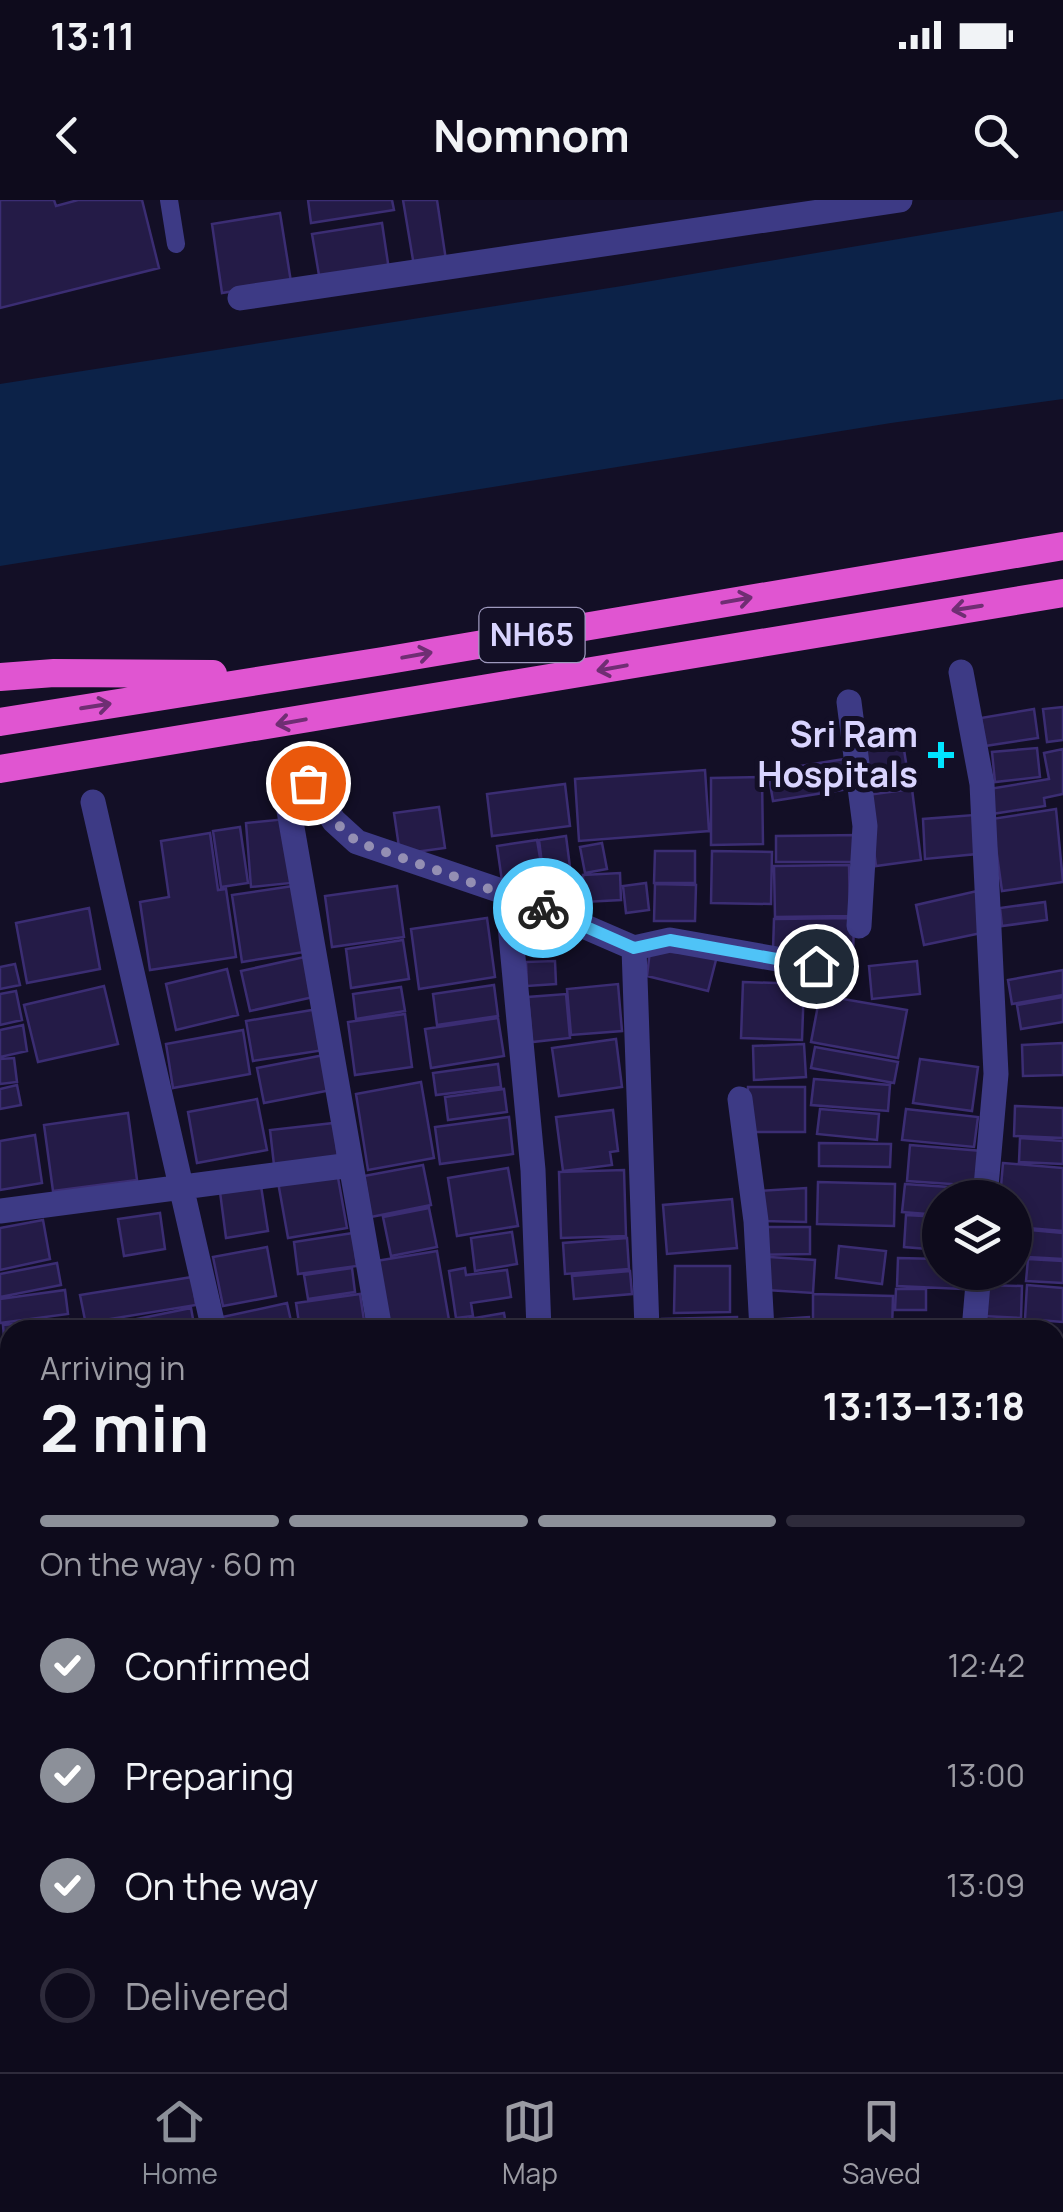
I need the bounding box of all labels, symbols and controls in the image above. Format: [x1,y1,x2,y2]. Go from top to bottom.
text: 13:11 [50,9,135,61]
text: Nomnom [433,104,630,166]
icon: back [40,108,95,163]
icon: search [968,108,1023,163]
one-way arrow [721,590,753,609]
one-way arrow [951,599,983,618]
road number: NH65 [480,608,584,662]
one-way arrow [400,645,433,664]
one-way arrow [596,659,628,678]
one-way arrow [79,696,112,715]
place label: Sri Ram Hospitals [757,710,918,798]
one-way arrow [276,714,308,732]
pin [266,741,351,826]
marker: Sri Ram Hospitals [928,742,954,768]
icon: bag [281,756,336,811]
courier [493,858,593,958]
icon: bike [516,881,571,936]
pin [774,924,859,1009]
icon: home [789,939,844,994]
map controls [922,1180,1032,1290]
button: layers [922,1180,1032,1290]
text: Arriving in [40,1346,185,1390]
text: 13:13–13:18 [822,1379,1025,1431]
text: 2 min [40,1383,209,1472]
text: On the way · 60 m [40,1542,296,1586]
icon: check [40,1638,95,1693]
text: Confirmed [125,1639,311,1691]
text: 12:42 [948,1643,1025,1687]
icon: check [40,1748,95,1803]
text: Preparing [125,1749,294,1801]
text: 13:00 [946,1753,1025,1797]
icon: check [40,1858,95,1913]
text: On the way [125,1859,318,1911]
text: 13:09 [946,1863,1025,1907]
text: Delivered [125,1969,289,2021]
tab: Home [142,2094,218,2192]
tab: Map [502,2094,558,2192]
tab: Saved [842,2094,921,2192]

